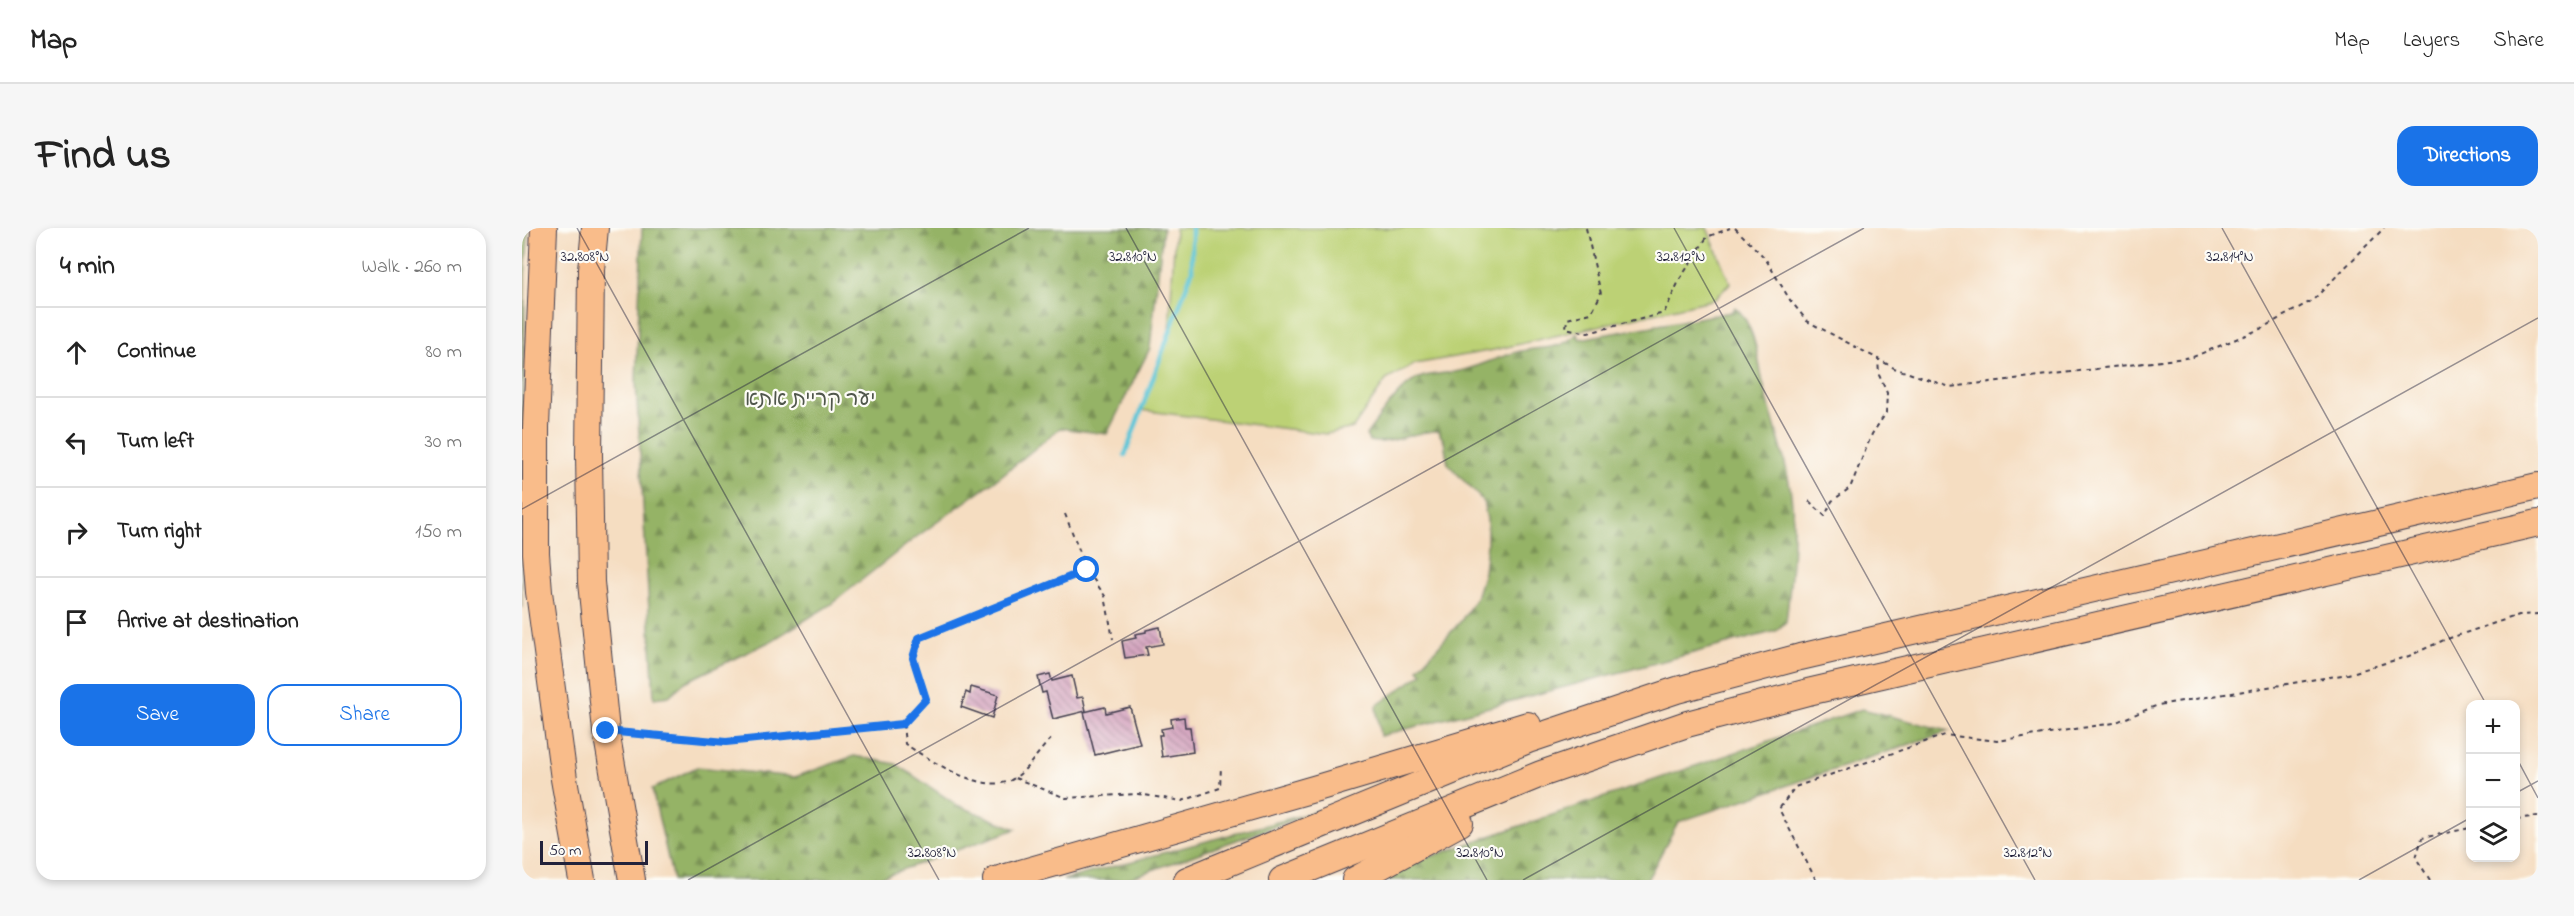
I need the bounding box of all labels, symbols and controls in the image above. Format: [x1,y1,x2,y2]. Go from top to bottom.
text: Map [30,21,77,62]
text: Map [2334,26,2370,56]
text: Layers [2403,26,2460,56]
text: Share [2493,26,2544,56]
text: Find us [36,126,171,187]
button: Directions [2397,126,2538,186]
text: 32.808°N [561,246,609,268]
text: 32.810°N [1109,246,1157,268]
text: 32.812°N [1657,246,1705,268]
text: 32.814°N [2206,246,2254,268]
text: 4 min [60,248,115,286]
text: Walk · 260 m [361,253,462,282]
icon: ahead [60,336,93,369]
text: Continue [117,336,196,368]
text: 80 m [425,338,462,367]
park label: יער קריית אתא [745,385,875,415]
icon: left [60,426,93,459]
text: Turn left [117,426,194,458]
text: 30 m [425,428,462,457]
icon: right [60,516,93,549]
text: Turn right [117,516,202,548]
text: 150 m [415,518,462,547]
route start [1073,556,1099,582]
icon: arrive [60,606,93,639]
text: Arrive at destination [117,606,299,638]
button: Save [60,684,255,746]
button: Share [267,684,462,746]
map controls [2466,700,2520,862]
button: + [2466,700,2520,754]
route end [592,717,618,743]
button: − [2466,754,2520,808]
button: layers [2466,808,2520,862]
scale bar [540,838,648,866]
text: 50 m [549,839,581,863]
text: 32.808°N [908,842,956,864]
text: 32.810°N [1456,842,1504,864]
text: 32.812°N [2004,842,2052,864]

